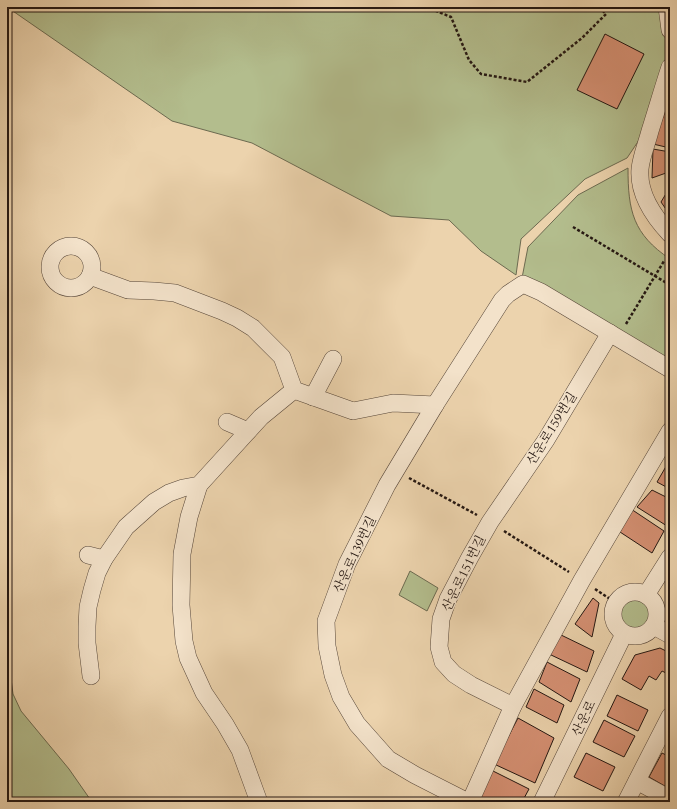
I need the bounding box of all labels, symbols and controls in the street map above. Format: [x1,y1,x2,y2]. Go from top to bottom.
street label: 산운로159번길 [522,389,581,468]
street label: 산운로139번길 [329,513,381,596]
street label: 산운로151번길 [438,532,490,615]
street label: 산운로 [568,697,600,739]

